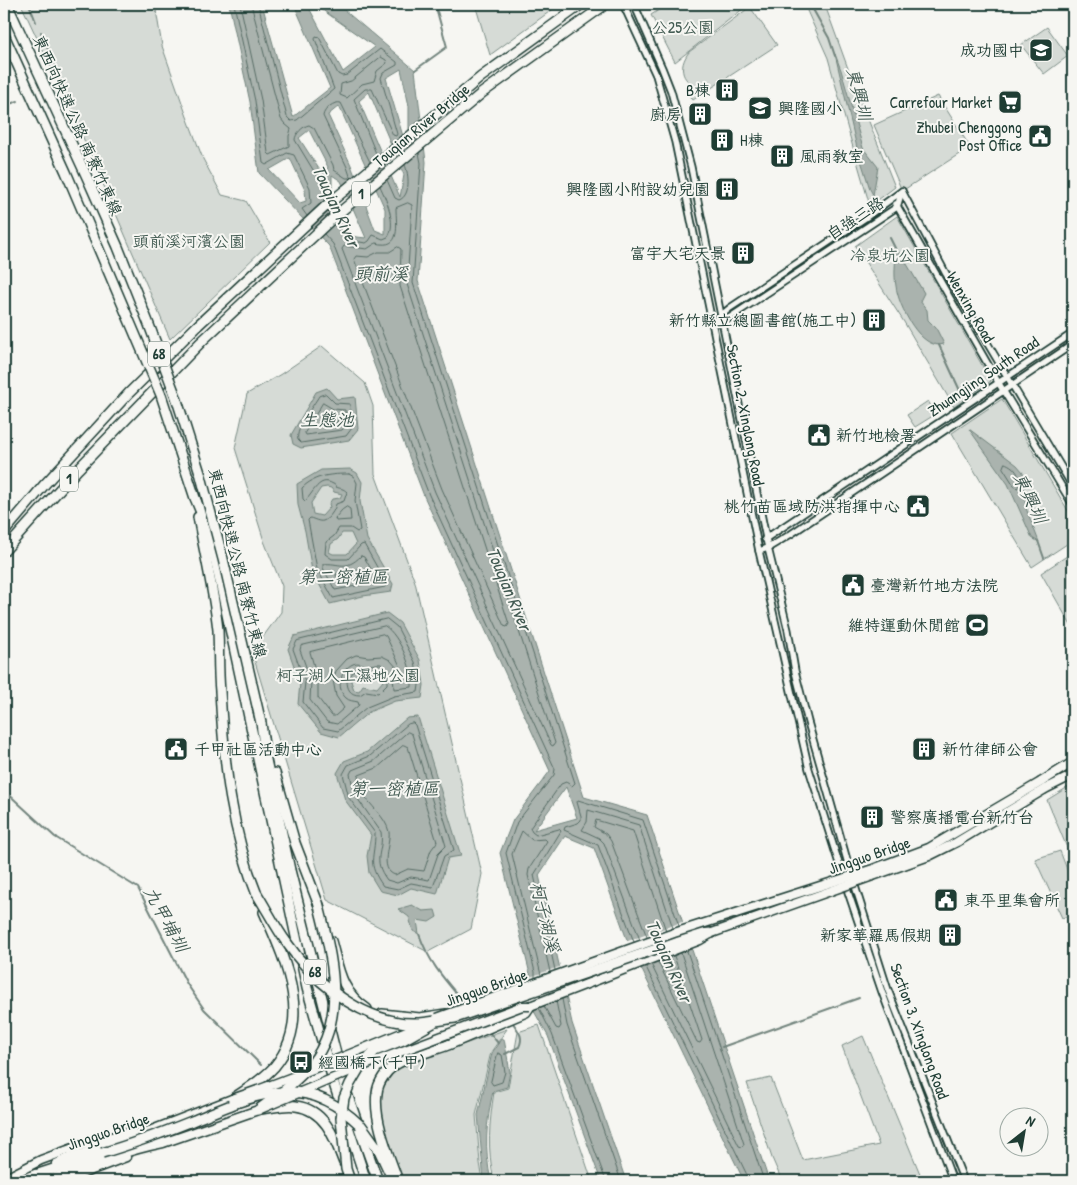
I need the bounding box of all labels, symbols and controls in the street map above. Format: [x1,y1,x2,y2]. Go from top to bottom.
park label: 公25公園 [652,16,714,38]
street label: 東西向快速公路 南寮竹東線 [28,31,128,219]
school or university icon: 成功國中 [1028,37,1054,63]
place label: 成功國中 [960,39,1024,61]
water label: 東興圳 [840,65,879,125]
building icon: B棟 [714,77,740,103]
street label: Touqian River Bridge [368,78,474,172]
place label: B棟 [686,79,711,101]
supermarket icon: Carrefour Market [997,89,1023,115]
place label: Carrefour Market [889,91,992,113]
school or university icon: 興隆國小 [747,95,773,121]
place label: 興隆國小 [778,97,842,119]
building icon: 廚房 [687,101,713,127]
place label: 廚房 [650,103,682,125]
place label: Zhubei Chenggong Post Office [916,116,1023,156]
public building icon: Zhubei Chenggong Post Office [1027,123,1053,149]
building icon: H棟 [709,127,735,153]
place label: H棟 [740,129,764,151]
building icon: 風雨教室 [769,143,795,169]
place label: 風雨教室 [800,145,864,167]
water label: Touqian River [307,161,367,253]
building icon: 興隆國小附設幼兒園 [714,176,740,202]
place label: 興隆國小附設幼兒園 [566,178,710,200]
road number: 1 [352,182,370,206]
street label: 自強三路 [822,191,888,245]
park label: 頭前溪河濱公園 [133,230,245,252]
building icon: 富宇大宅天景 [730,240,756,266]
place label: 富宇大宅天景 [630,242,726,264]
park label: 冷泉坑公園 [850,244,930,266]
water label: 頭前溪 [354,261,409,286]
street label: Wenxing Road [942,268,1000,346]
building icon: 新竹縣立總圖書館(施工中) [861,307,887,333]
place label: 新竹縣立總圖書館(施工中) [669,309,856,331]
street label: Zhuangjing South Road [923,331,1043,421]
road number: 68 [148,342,170,366]
street label: Section 2, Xinglong Road [722,343,770,487]
water label: 生態池 [300,407,355,432]
public building icon: 新竹地檢署 [806,422,832,448]
place label: 新竹地檢署 [836,424,916,446]
street label: 東西向快速公路 南寮竹東線 [204,465,272,661]
road number: 1 [60,466,78,492]
water label: 東興圳 [1007,468,1054,529]
public building icon: 桃竹苗區域防洪指揮中心 [905,493,931,519]
place label: 桃竹苗區域防洪指揮中心 [724,495,900,517]
water label: Touqian River [481,543,539,636]
water label: 第二密植區 [298,564,389,589]
public building icon: 臺灣新竹地方法院 [840,572,866,598]
place label: 臺灣新竹地方法院 [870,574,998,596]
sports icon: 維特運動休閒館 [964,612,990,638]
place label: 維特運動休閒館 [848,614,960,636]
park label: 柯子湖人工濕地公園 [276,664,420,686]
public building icon: 千甲社區活動中心 [163,736,189,762]
building icon: 新竹律師公會 [911,736,937,762]
place label: 千甲社區活動中心 [194,738,322,760]
place label: 新竹律師公會 [942,738,1038,760]
water label: 第一密植區 [349,776,440,801]
building icon: 警察廣播電台新竹台 [859,804,885,830]
place label: 警察廣播電台新竹台 [890,806,1034,828]
street label: Jingguo Bridge [825,831,913,879]
water label: 柯子湖溪 [525,879,567,956]
water label: 九甲埔圳 [138,881,196,958]
public building icon: 東平里集會所 [933,887,959,913]
place label: 東平里集會所 [964,889,1060,911]
water label: Touqian River [640,915,700,1008]
building icon: 新家華羅馬假期 [937,922,963,948]
place label: 新家華羅馬假期 [820,924,932,946]
road number: 68 [304,960,326,984]
street label: Section 3, Xinglong Road [885,960,955,1102]
street label: Jingguo Bridge [442,963,530,1011]
bus stop icon: 經國橋下(千甲) [288,1049,314,1075]
place label: 經國橋下(千甲) [318,1051,425,1073]
street label: Jingguo Bridge [64,1107,152,1155]
north arrow [1000,1108,1050,1158]
text: N [1023,1110,1040,1131]

